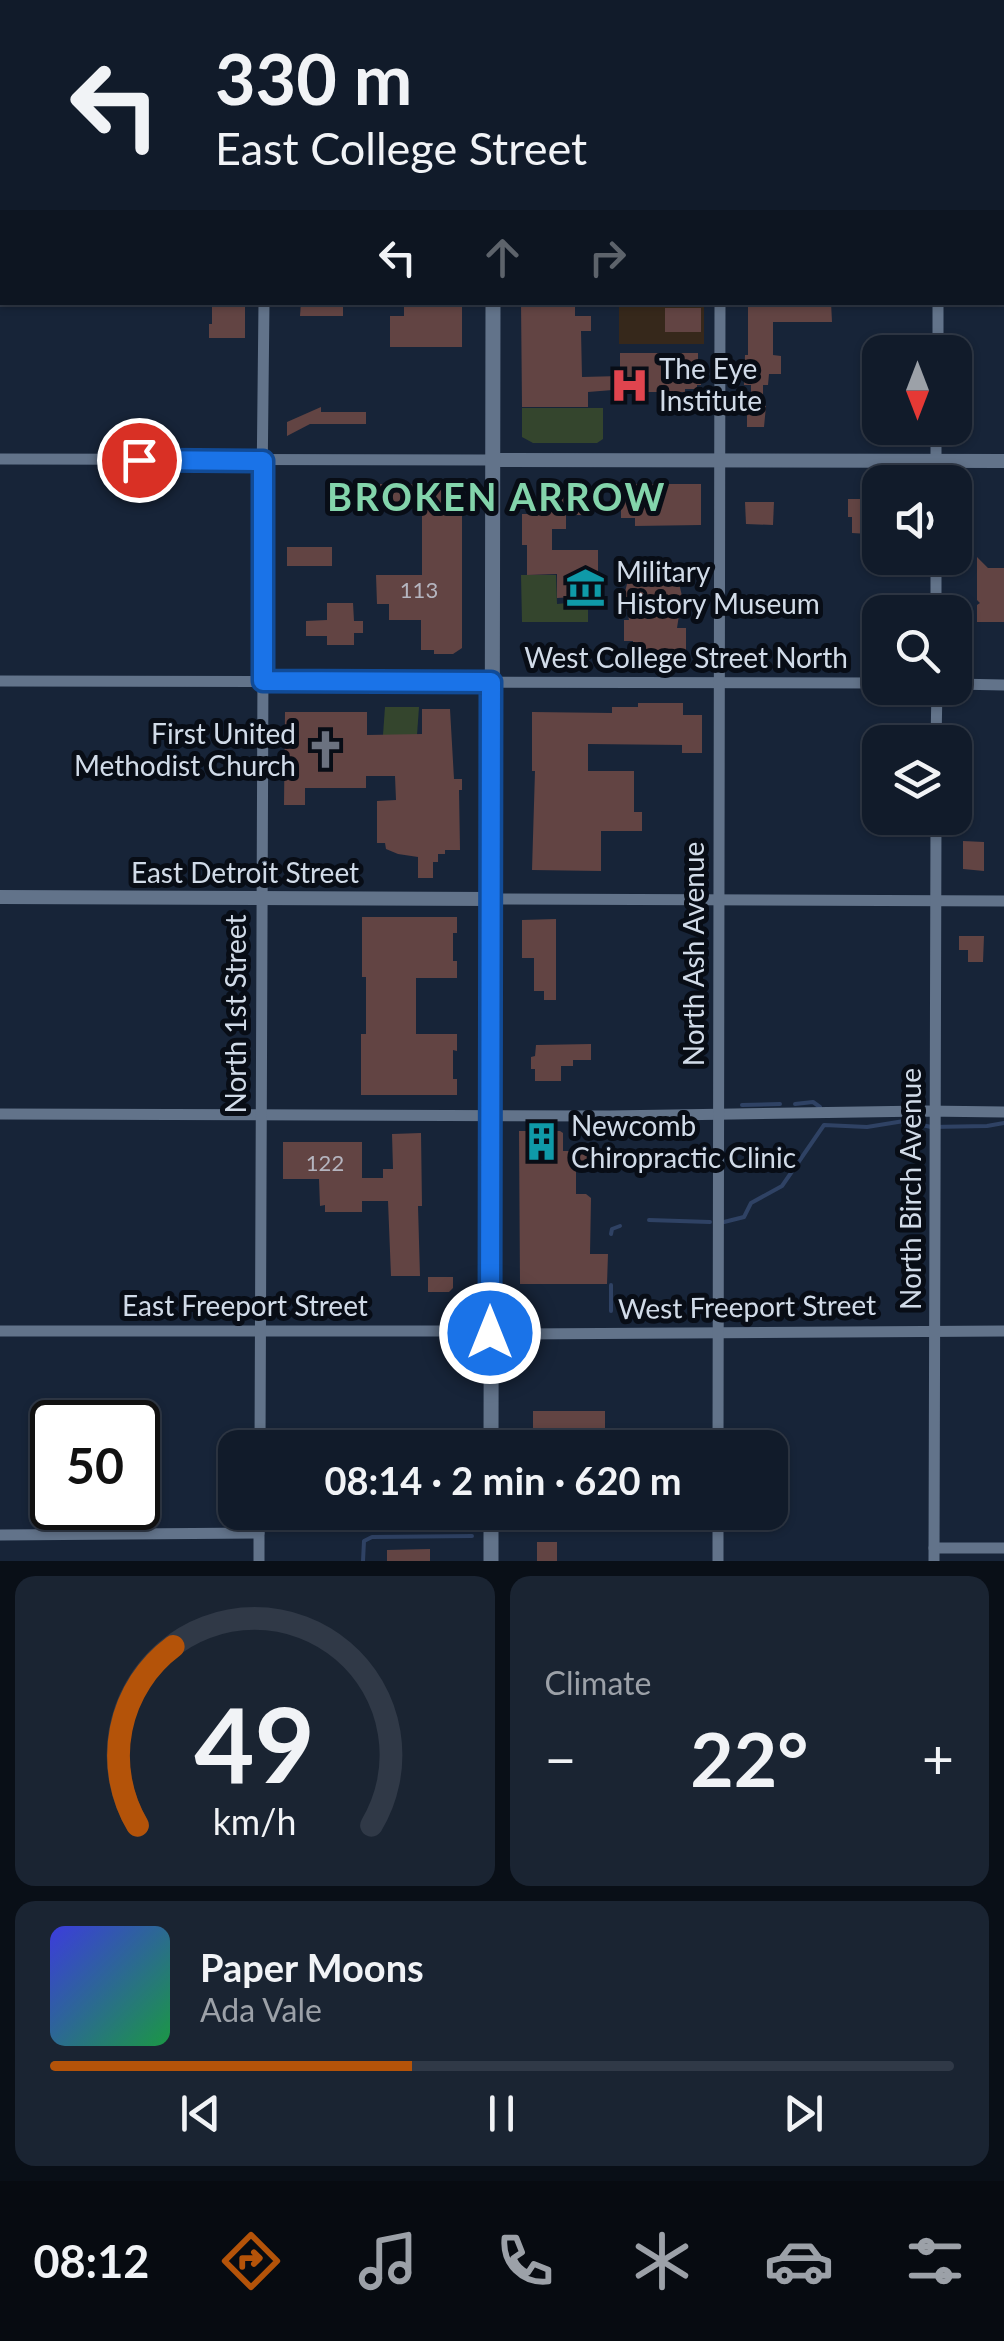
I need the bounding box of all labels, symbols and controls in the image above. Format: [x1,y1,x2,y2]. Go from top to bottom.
text: 330 m [215,36,412,120]
icon: left [50,40,180,170]
text: East College Street [215,121,587,175]
icon: left [370,230,425,285]
icon: ahead [475,230,530,285]
icon: right [580,230,635,285]
north arrow [862,335,972,445]
map controls [862,335,972,835]
place label: The Eye Institute [659,351,762,417]
hospital icon: The Eye Institute [608,364,650,406]
pin [97,418,182,503]
icon: arrive [112,433,167,488]
button: sound [862,465,972,575]
district label: BROKEN ARROW [327,473,667,519]
place label: Military History Museum [616,554,820,620]
museum icon: Military History Museum [565,567,607,609]
house number: 113 [400,576,438,603]
button: search [862,595,972,705]
street label: West College Street North [524,640,848,674]
place label: First United Methodist Church [74,716,296,782]
button: layers [862,725,972,835]
church icon: First United Methodist Church [305,729,347,771]
street label: North Ash Avenue [676,842,710,1066]
street label: East Detroit Street [131,855,359,889]
street label: North 1st Street [218,914,252,1114]
street label: North Birch Avenue [893,1068,927,1310]
place label: Newcomb Chiropractic Clinic [571,1108,796,1174]
building icon: Newcomb Chiropractic Clinic [520,1121,562,1163]
house number: 122 [306,1149,344,1176]
position arrow [438,1281,542,1385]
street label: West Freeport Street [618,1287,876,1325]
street label: East Freeport Street [122,1288,368,1322]
speed limit sign: 50 [30,1400,160,1530]
text: 08:14 · 2 min · 620 m [324,1457,682,1503]
text: Climate [545,1663,651,1702]
text: 49 [194,1680,315,1805]
text: 22° [690,1713,808,1803]
text: − [545,1725,576,1791]
text: + [922,1725,954,1791]
text: km/h [213,1800,297,1843]
text: Paper Moons [200,1944,424,1990]
text: Ada Vale [200,1990,322,2029]
icon: previous [173,2086,228,2141]
icon: pause [474,2086,529,2141]
icon: next [776,2086,831,2141]
icon: directions [216,2226,286,2296]
icon: music [353,2226,423,2296]
icon: phone [490,2226,560,2296]
icon: climate [627,2226,697,2296]
icon: car [764,2226,834,2296]
icon: filters [900,2226,970,2296]
text: 08:12 [33,2234,149,2288]

